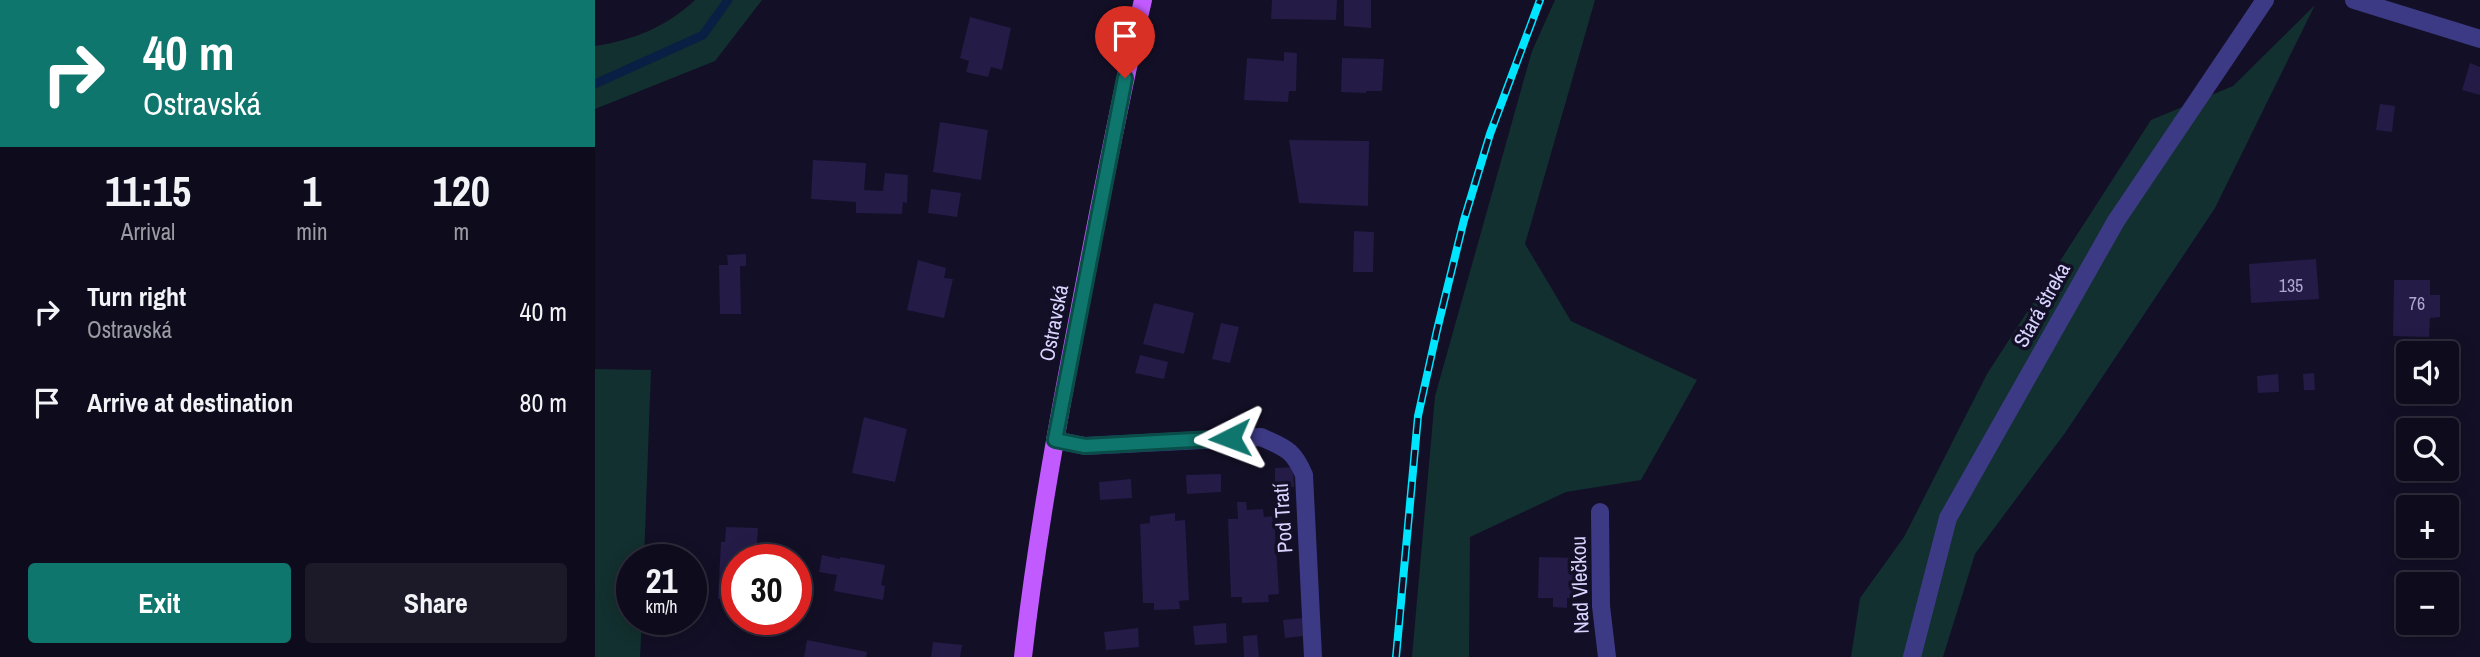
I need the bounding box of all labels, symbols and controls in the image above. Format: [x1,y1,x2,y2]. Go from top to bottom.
pin [1095,6,1155,78]
icon: arrive [1106,17,1144,55]
text: 40 m [143,19,235,85]
icon: right [28,28,119,119]
text: Ostravská [143,82,261,125]
text: 11:15 [105,163,191,219]
text: 1 [302,163,321,219]
text: 120 [433,163,490,219]
text: Arrival [121,216,175,247]
text: min [296,216,328,247]
text: m [453,216,469,247]
street label: Stará štreka [2006,257,2077,352]
house number: 135 [2279,273,2303,298]
text: Turn right [87,279,186,314]
street label: Ostravská [1032,282,1075,364]
house number: 76 [2409,291,2425,316]
icon: right [28,293,66,331]
text: 40 m [520,294,567,329]
text: Ostravská [87,314,172,345]
map controls [2396,341,2459,635]
button: sound [2396,341,2459,404]
icon: arrive [28,384,66,422]
text: Arrive at destination [87,385,293,420]
text: 80 m [520,385,567,420]
position arrow [1193,401,1267,475]
button: search [2396,418,2459,481]
street label: Pod Tratí [1266,482,1299,554]
button: + [2396,495,2459,558]
street label: Nad Vlečkou [1563,536,1596,634]
speed limit sign: 30 [721,544,812,635]
text: 21 [646,557,677,604]
button: Exit [28,563,291,643]
button: Share [305,563,567,643]
button: − [2396,572,2459,635]
text: km/h [646,594,678,619]

